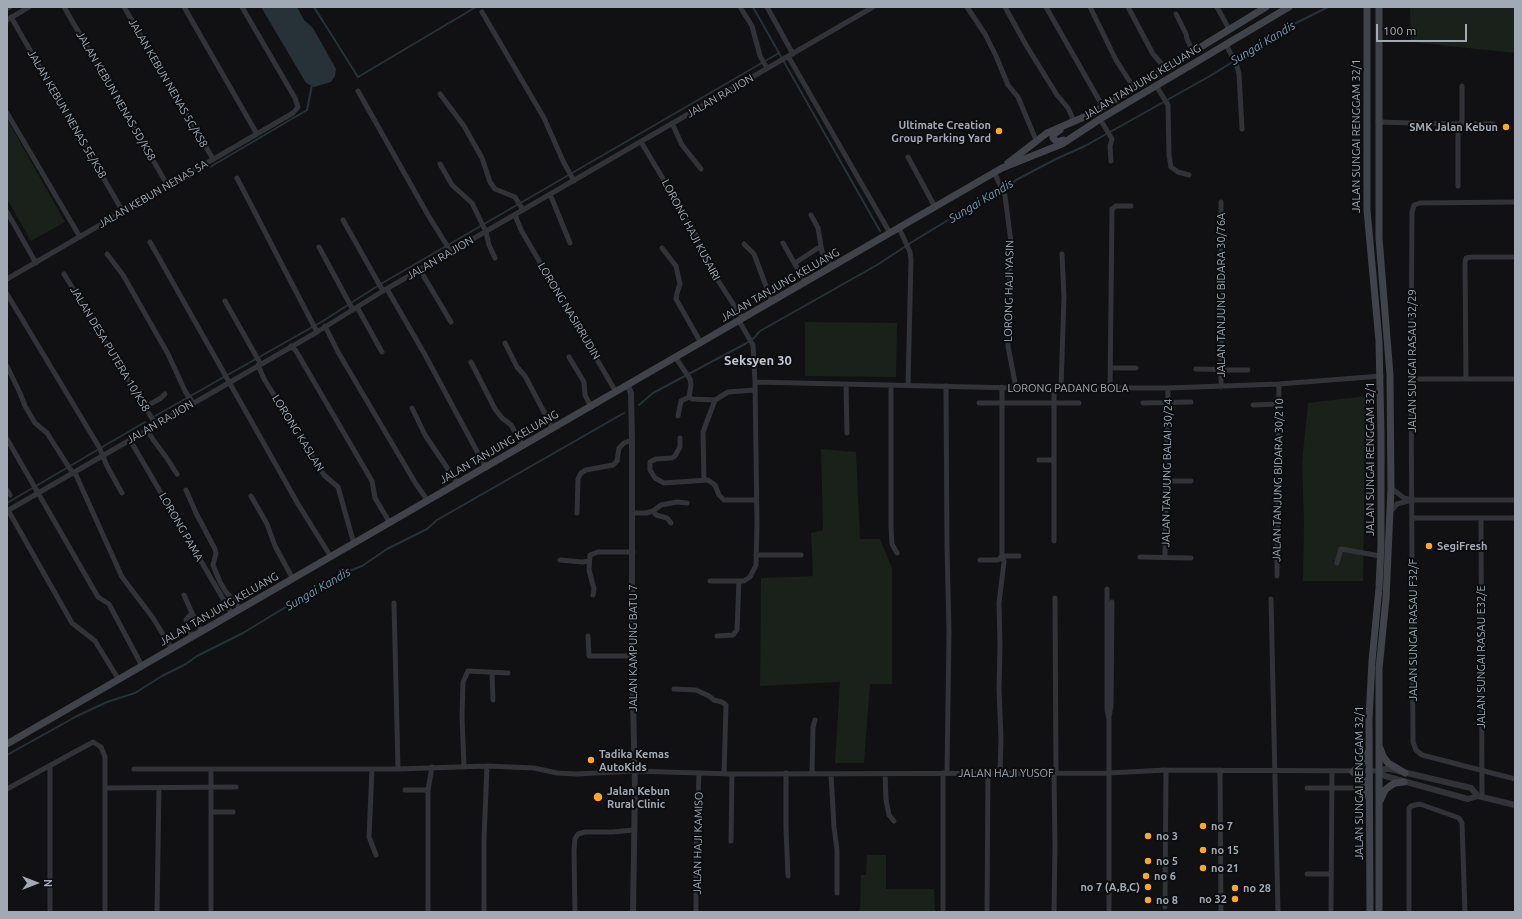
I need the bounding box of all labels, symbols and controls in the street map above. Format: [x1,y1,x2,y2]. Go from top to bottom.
street label: JALAN KEBUN NENAS 5C/KS8 [126,16,210,150]
scale bar [1378,16,1469,42]
water label: Sungai Kandis [1228,18,1298,68]
text: 100 m [1383,24,1416,37]
street label: JALAN KEBUN NENAS 5D/KS8 [73,29,159,163]
street label: JALAN TANJUNG KELUANG [1081,42,1203,122]
street label: JALAN KEBUN NENAS 5E/KS8 [25,47,109,181]
street label: JALAN SUNGAI RENGGAM 32/1 [1349,59,1363,213]
street label: JALAN RAJION [684,71,756,121]
place label: Ultimate Creation Group Parking Yard [891,118,991,144]
place label: SMK Jalan Kebun [1409,120,1498,134]
marker: SMK Jalan Kebun [1501,122,1511,132]
marker: Ultimate Creation Group Parking Yard [994,126,1004,136]
street label: JALAN KEBUN NENAS 5A [96,157,210,231]
water label: Sungai Kandis [946,176,1016,226]
street label: LORONG HAJI KUSAIRI [659,177,723,283]
street label: JALAN TANJUNG BIDARA 30/76A [1214,213,1228,377]
street label: JALAN RAJION [404,233,476,283]
street label: LORONG HAJI YASIN [1002,240,1016,342]
street label: JALAN TANJUNG KELUANG [718,245,842,325]
street label: LORONG NASIRRUDIN [535,260,603,362]
street label: JALAN DESA PUTERA 10/KS8 [67,284,153,414]
street label: JALAN SUNGAI RASAU 32/29 [1405,289,1419,433]
district label: Seksyen 30 [724,353,792,369]
street label: LORONG PADANG BOLA [1007,381,1129,395]
street label: JALAN SUNGAI RENGGAM 32/1 [1363,382,1377,536]
street label: LORONG KASLAN [269,392,327,474]
street label: JALAN RAJION [124,397,196,447]
street label: JALAN TANJUNG BIDARA 30/210 [1270,398,1286,562]
street label: JALAN TANJUNG BALAI 30/24 [1159,399,1175,547]
street label: JALAN TANJUNG KELUANG [437,407,561,487]
street label: LORONG PAMA [156,490,206,564]
place label: SegiFresh [1437,539,1487,553]
marker: SegiFresh [1424,541,1434,551]
street label: JALAN SUNGAI RASAU F32/F [1406,559,1420,701]
water label: Sungai Kandis [283,565,353,613]
street label: JALAN TANJUNG KELUANG [157,569,281,649]
street label: JALAN KAMPUNG BATU 7 [626,584,640,712]
street label: JALAN SUNGAI RASAU E32/E [1474,585,1488,729]
street label: JALAN SUNGAI RENGGAM 32/1 [1352,706,1366,860]
place label: Tadika Kemas AutoKids [599,747,669,773]
marker: Tadika Kemas AutoKids [586,755,596,765]
street label: JALAN HAJI YUSOF [958,766,1054,780]
place label: Jalan Kebun Rural Clinic [607,784,670,810]
marker: Jalan Kebun Rural Clinic [592,791,604,803]
street label: JALAN HAJI KAMISO [691,792,705,894]
place label: no 7 [1211,819,1233,833]
marker: no 7 [1198,821,1208,831]
place label: no 3 [1156,829,1178,843]
marker: no 3 [1143,831,1153,841]
place label: no 15 [1211,843,1239,857]
marker: no 15 [1198,845,1208,855]
place label: no 5 [1156,854,1178,868]
marker: no 5 [1143,856,1153,866]
place label: no 21 [1211,861,1239,875]
north arrow [16,863,56,903]
marker: no 21 [1198,863,1208,873]
place label: no 6 [1154,869,1176,883]
marker: no 6 [1141,871,1151,881]
text: N [42,879,54,887]
place label: no 7 (A,B,C) [1080,880,1140,894]
place label: no 28 [1243,881,1271,895]
marker: no 7 (A,B,C) [1143,882,1153,892]
marker: no 28 [1230,883,1240,893]
place label: no 32 [1199,892,1227,906]
place label: no 8 [1156,893,1178,907]
marker: no 32 [1230,894,1240,904]
marker: no 8 [1143,895,1153,905]

